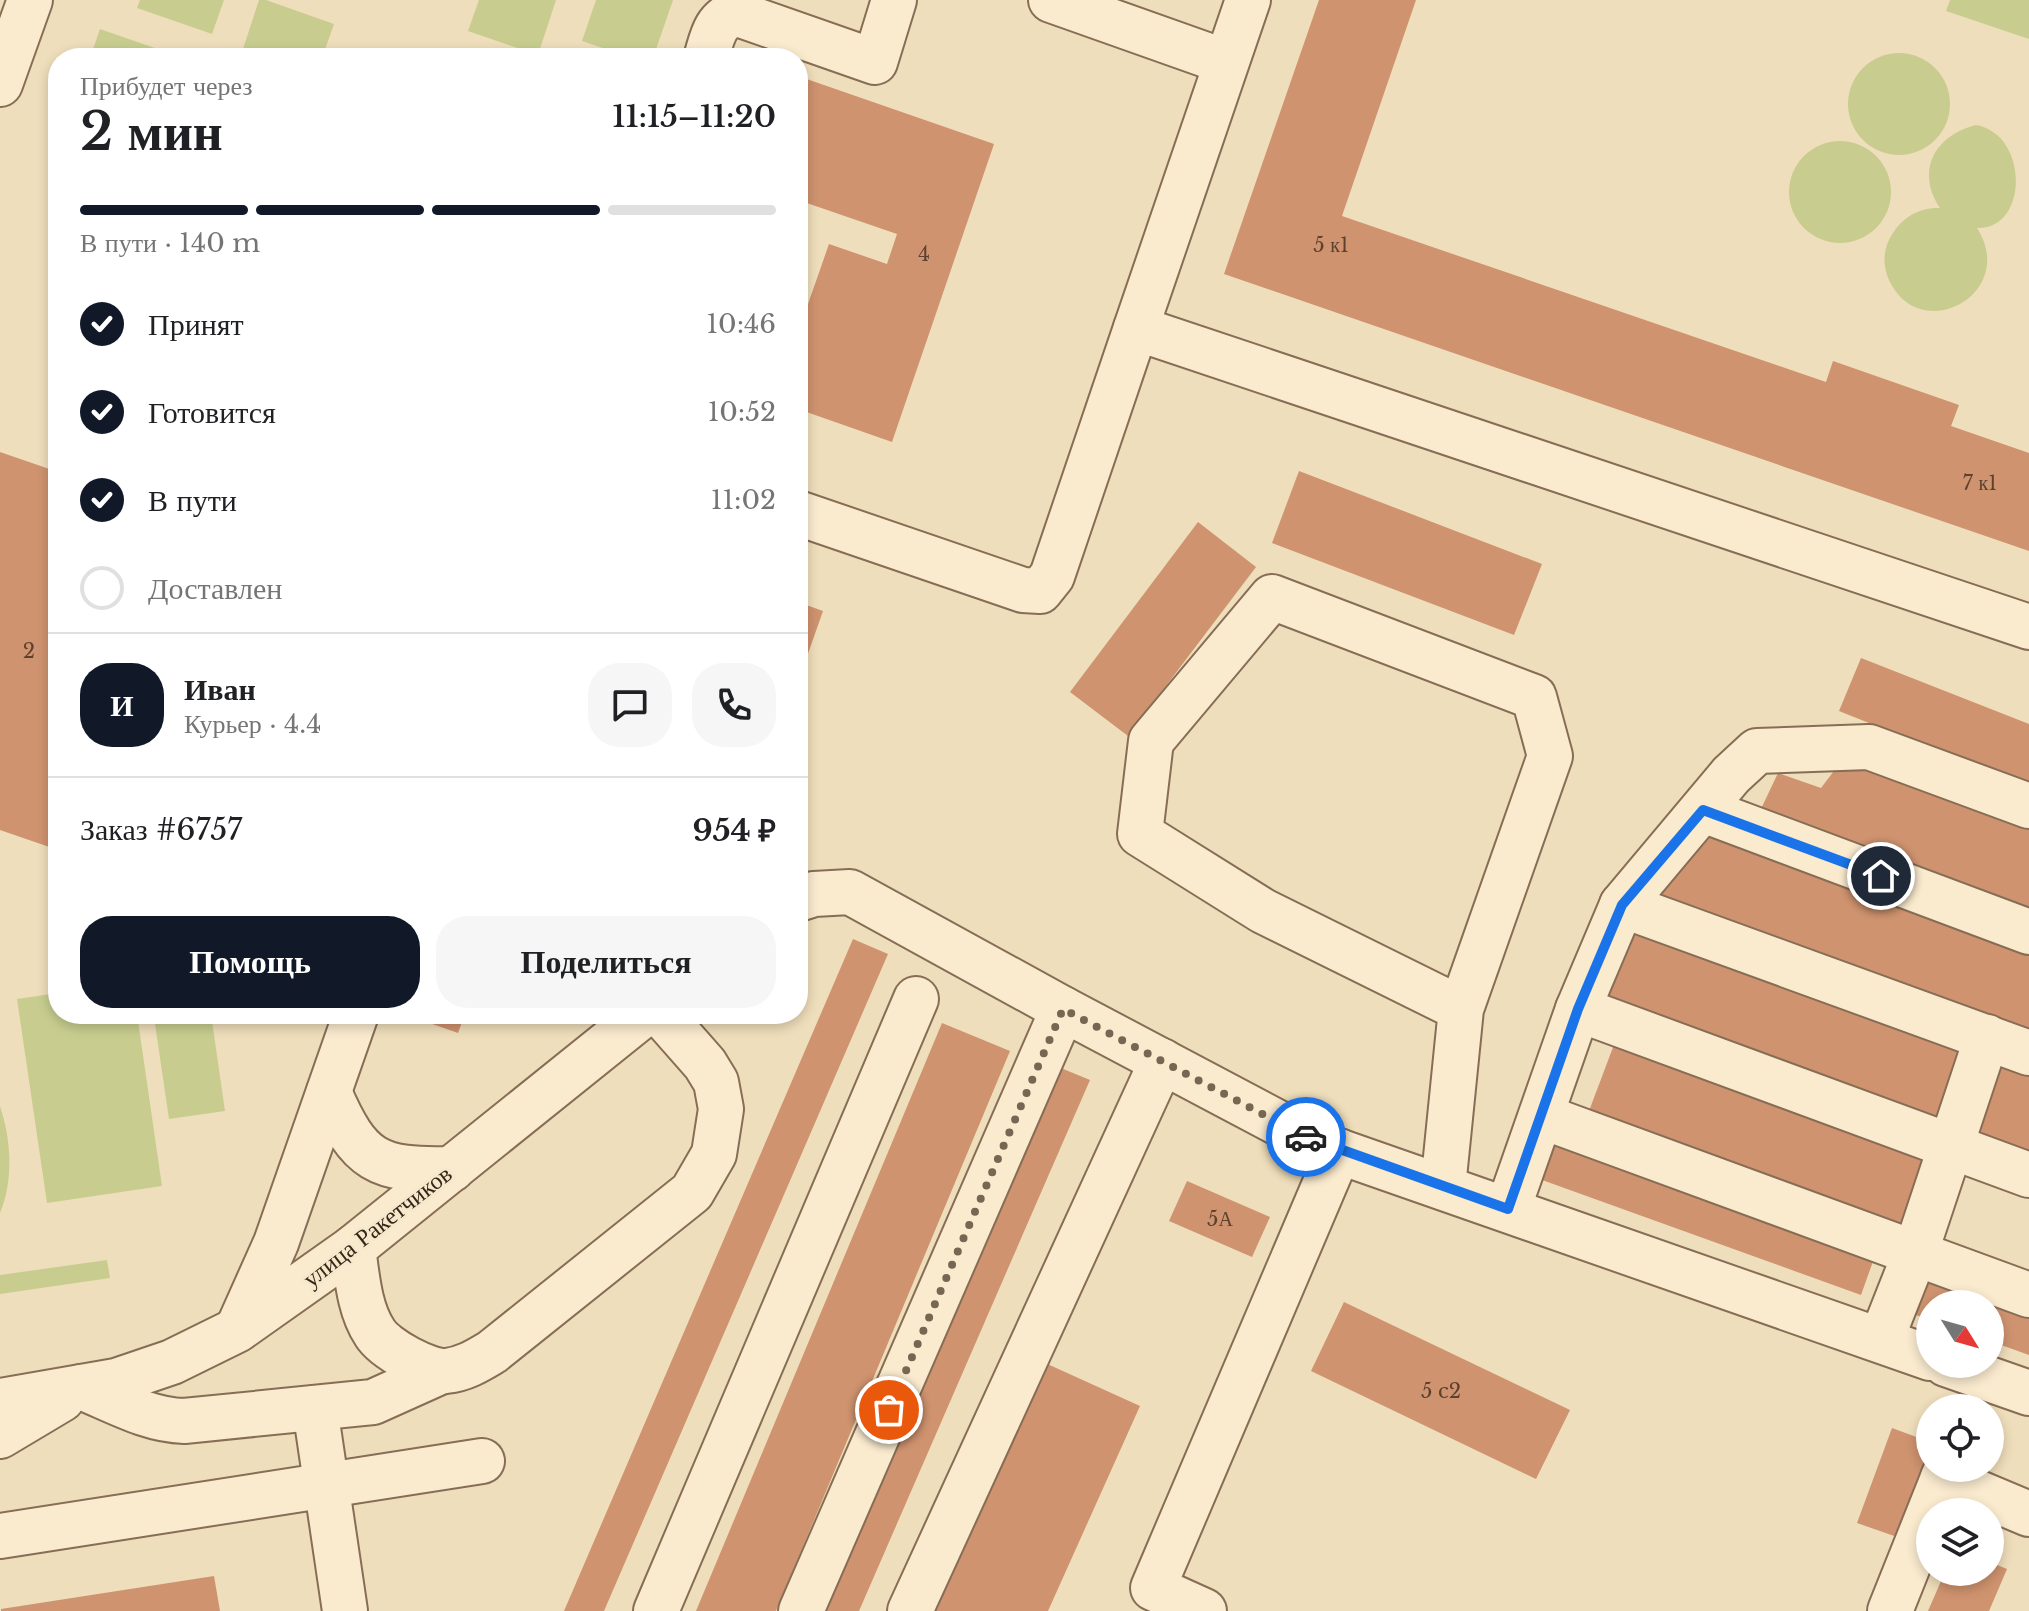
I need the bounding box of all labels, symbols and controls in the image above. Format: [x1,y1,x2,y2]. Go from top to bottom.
text: Прибудет через [80,70,253,102]
text: 11:15–11:20 [612,98,776,135]
text: 2 мин [80,100,223,164]
text: В пути · 140 m [80,227,260,259]
house number: 5 к1 [1313,233,1349,257]
house number: 4 [918,242,930,266]
icon: check [80,302,124,346]
text: Принят [148,306,244,343]
text: 10:46 [707,308,776,340]
icon: check [80,390,124,434]
text: Готовится [148,394,276,431]
text: 10:52 [708,396,776,428]
house number: 7 к1 [1963,471,1997,495]
icon: check [80,478,124,522]
text: В пути [148,482,237,519]
text: 11:02 [711,484,776,516]
text: Доставлен [148,570,282,607]
house number: 2 [23,639,35,663]
button: chat [588,663,672,747]
button: phone [692,663,776,747]
text: Иван [184,671,256,708]
text: И [110,687,134,724]
text: Курьер · 4.4 [184,708,321,740]
text: Заказ #6757 [80,811,242,848]
text: 954 ₽ [693,812,776,849]
pin [1847,842,1915,910]
icon: home [1859,854,1903,898]
button: Помощь [80,916,420,1008]
button: Поделиться [436,916,776,1008]
courier [1266,1097,1346,1177]
icon: car [1284,1115,1328,1159]
street label: улица Ракетчиков [297,1159,457,1293]
house number: 5А [1207,1207,1233,1231]
north arrow [1916,1290,2004,1378]
map controls [1916,1290,2004,1586]
pin [855,1376,923,1444]
house number: 5 c2 [1421,1379,1461,1403]
icon: bag [867,1388,911,1432]
button: locate [1916,1394,2004,1482]
button: layers [1916,1498,2004,1586]

